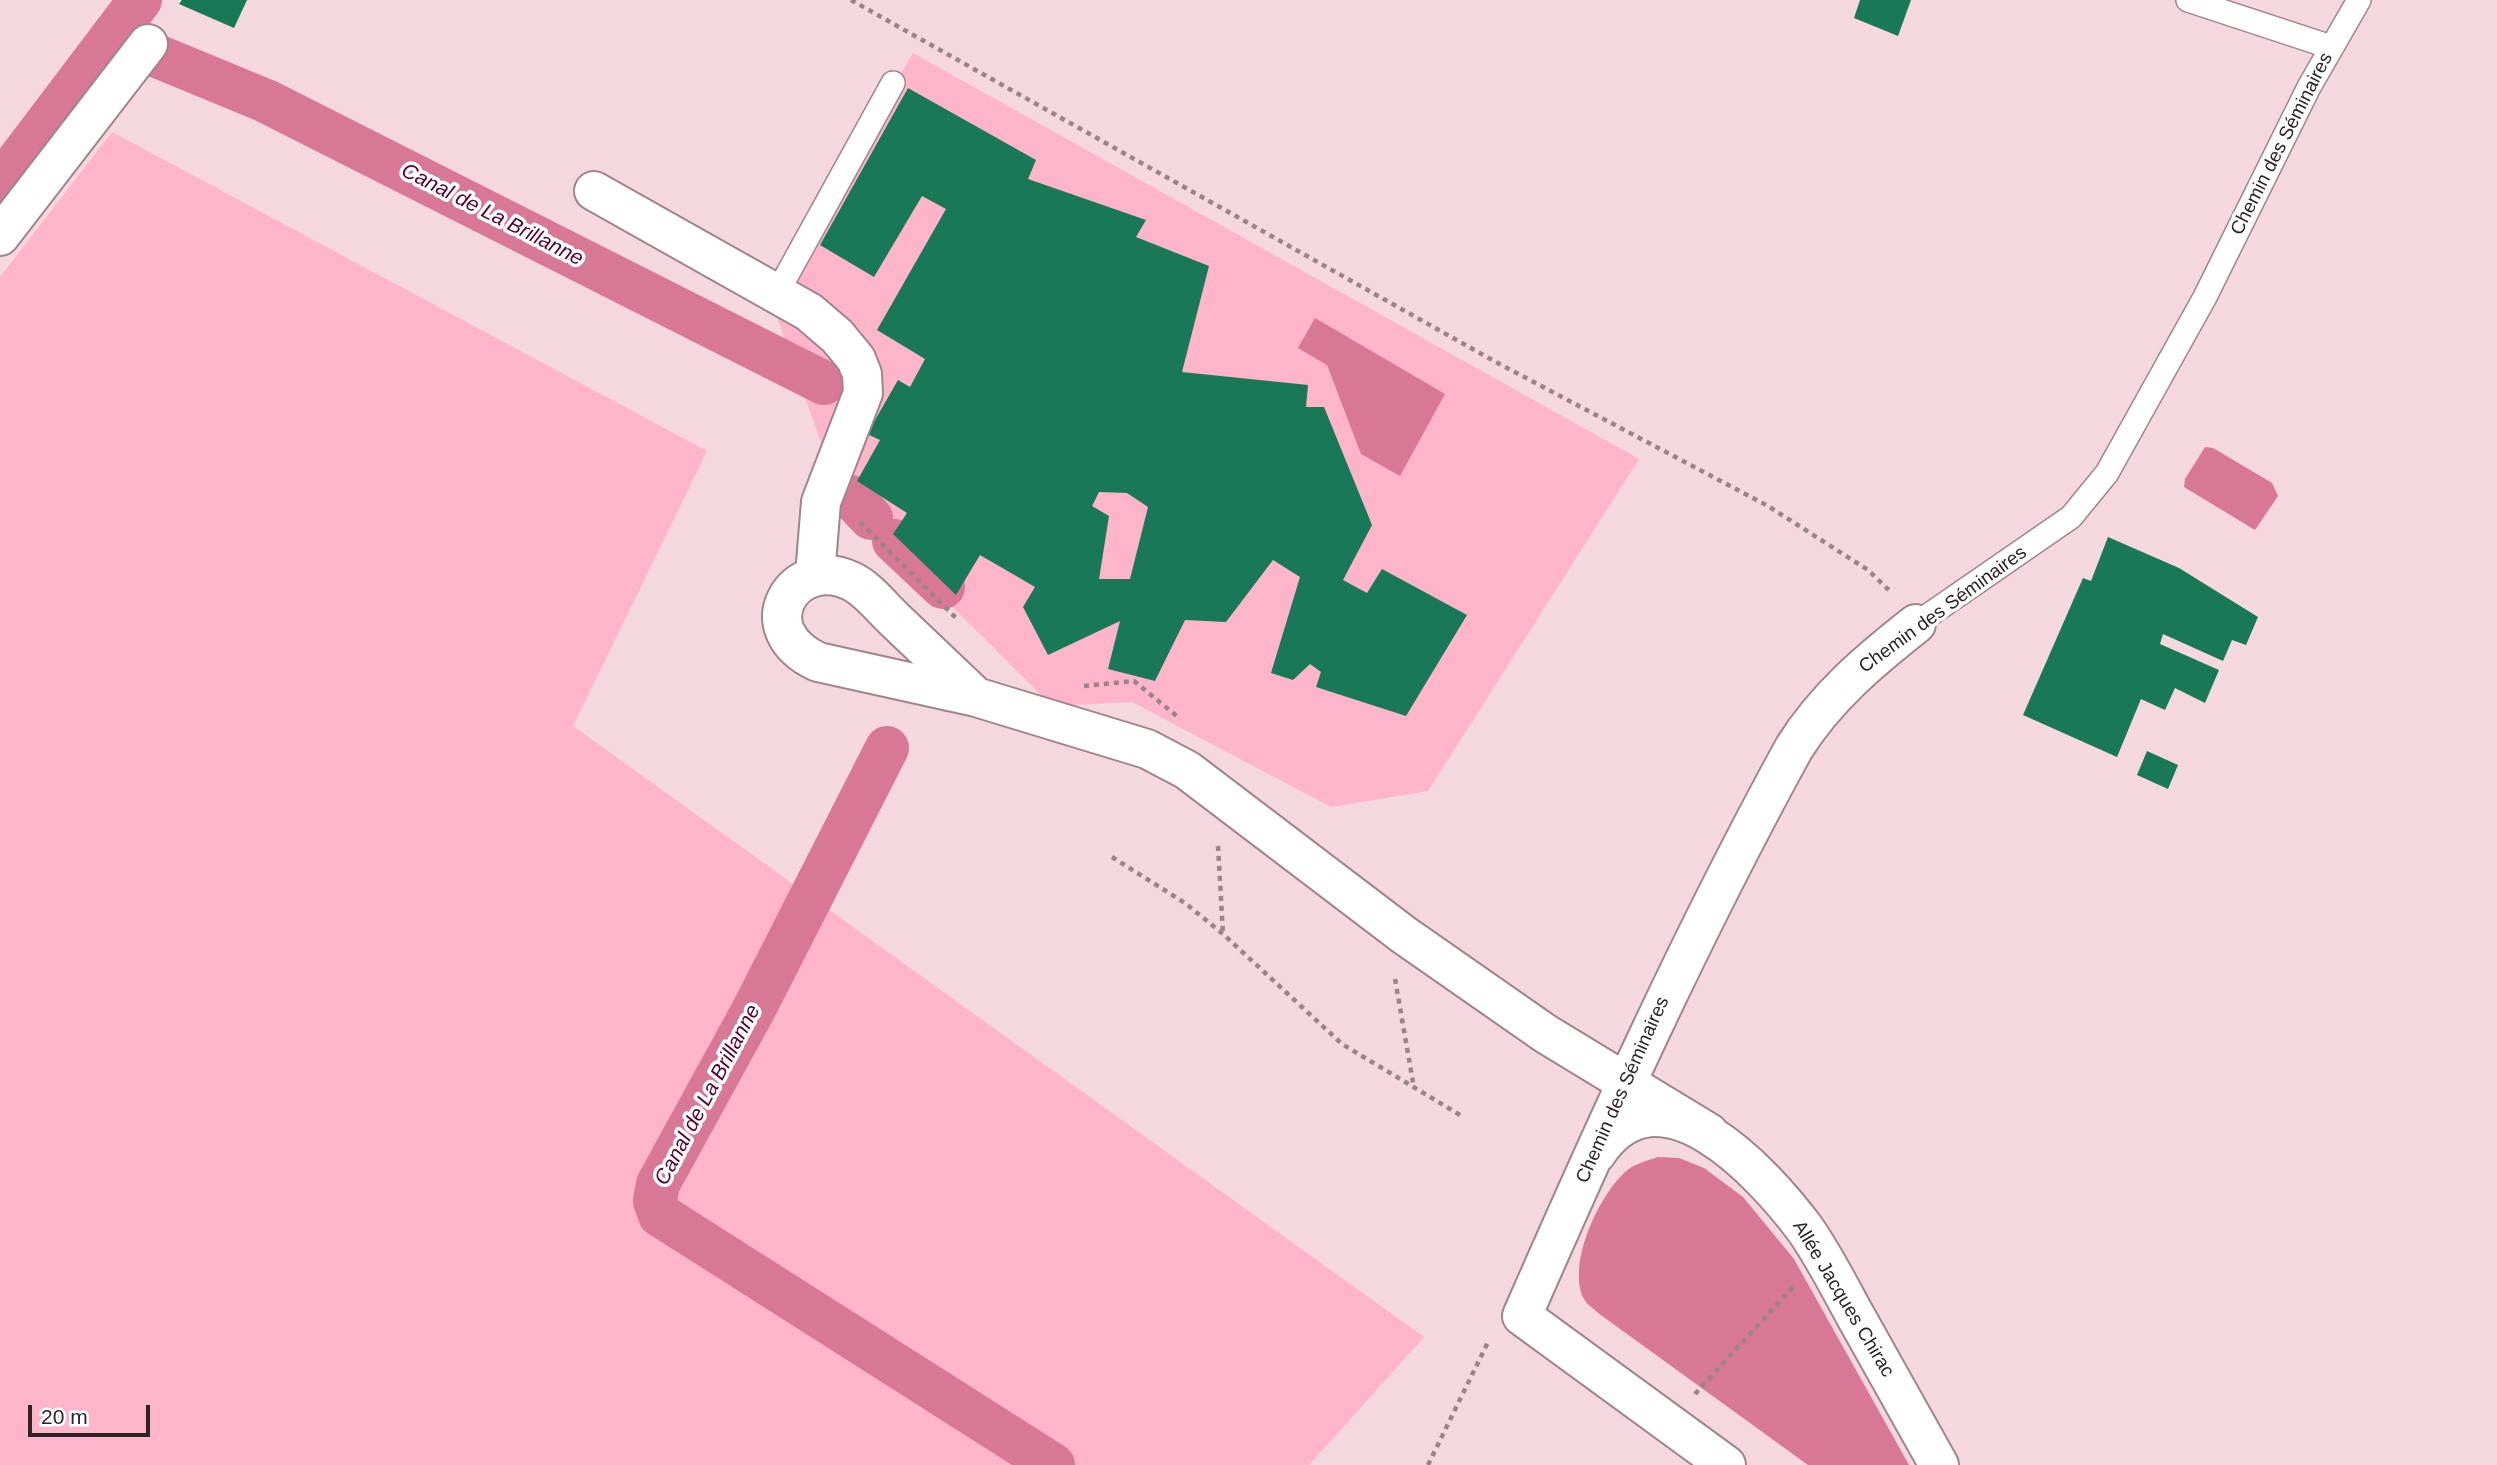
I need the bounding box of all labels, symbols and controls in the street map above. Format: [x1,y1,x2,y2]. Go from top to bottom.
street label: Chemin des Séminaires [2226,49,2338,239]
water label: Canal de La Brillanne [397,158,587,272]
street label: Chemin des Séminaires [1855,541,2031,679]
street label: Chemin des Séminaires [1572,993,1674,1187]
water label: Canal de La Brillanne [650,1000,766,1190]
street label: Allée Jacques Chirac [1787,1217,1899,1381]
scale bar [32,1392,154,1436]
text: 20 m [41,1405,88,1428]

